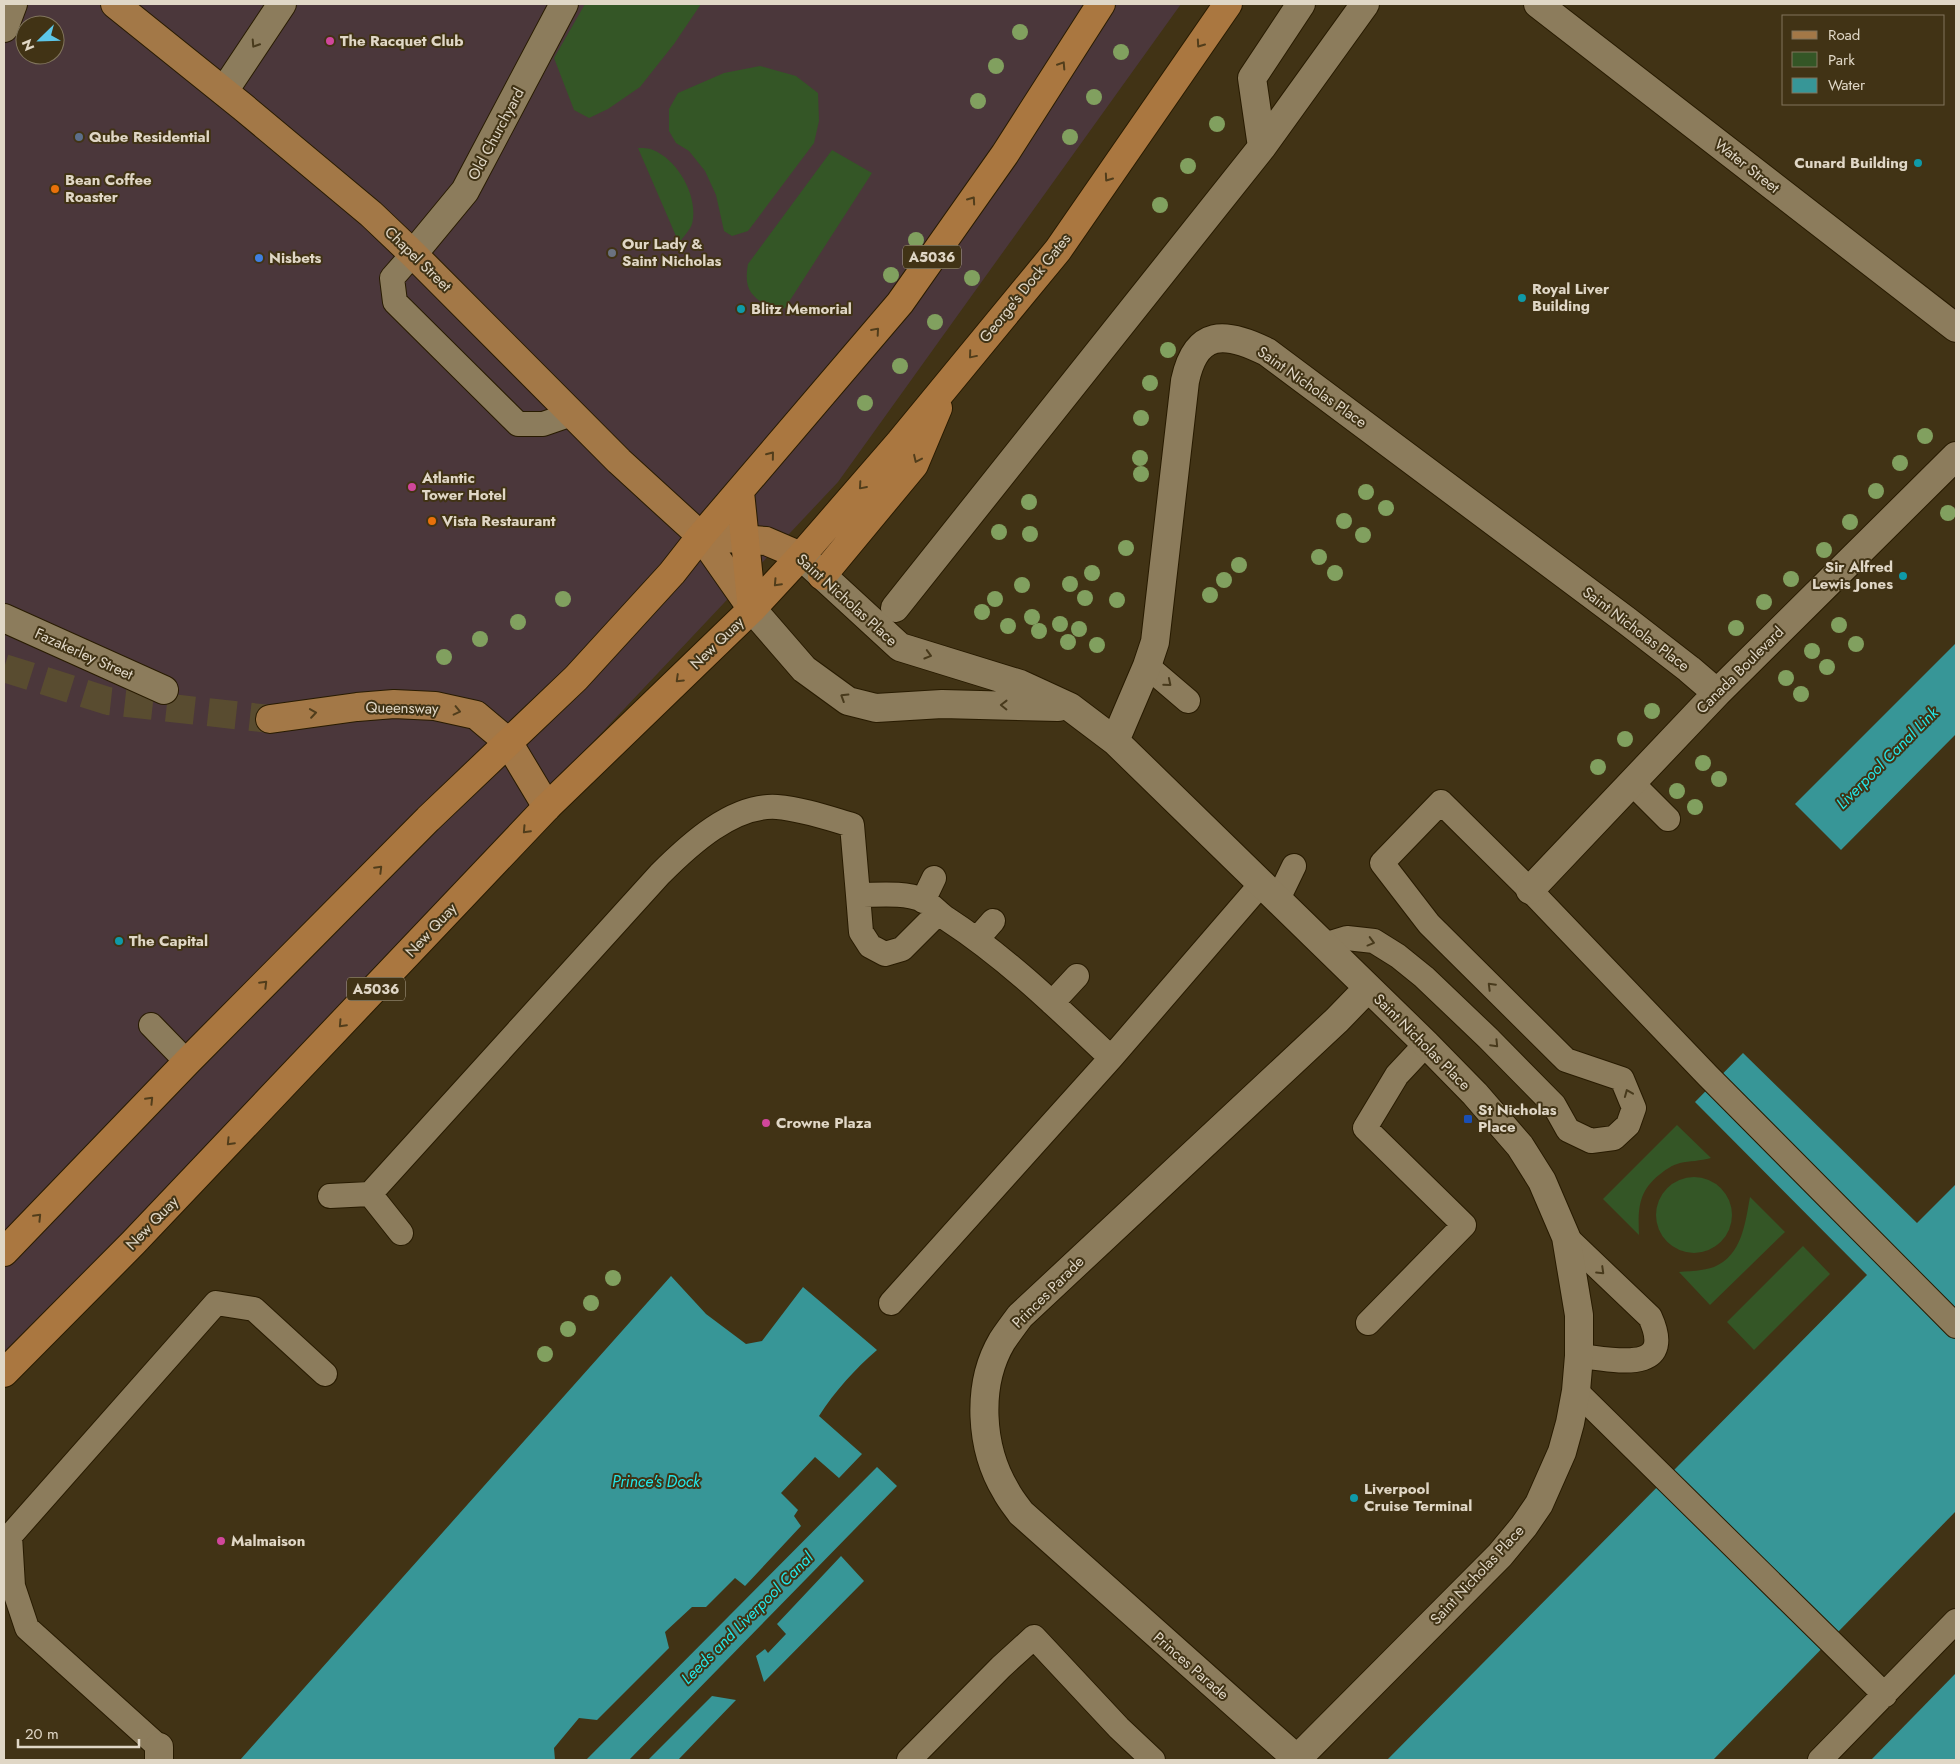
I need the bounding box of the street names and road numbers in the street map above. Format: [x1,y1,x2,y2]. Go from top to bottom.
street label: Old Churchyard [462,84,530,184]
street label: Water Street [1710,134,1785,199]
street label: Chapel Street [380,221,457,297]
street label: George's Dock Gates [974,229,1076,347]
road number: A5036 [903,246,961,268]
street label: Saint Nicholas Place [1253,341,1371,433]
street label: Saint Nicholas Place [792,549,903,652]
street label: Saint Nicholas Place [1578,581,1694,677]
street label: New Quay [685,611,749,674]
street label: Canada Boulevard [1691,621,1789,719]
street label: Fazakerley Street [31,623,137,686]
street label: Queensway [365,696,439,720]
street label: New Quay [400,898,462,962]
road number: A5036 [347,978,405,1001]
street label: Saint Nicholas Place [1369,989,1476,1096]
street label: New Quay [121,1191,184,1255]
street label: Princes Parade [1007,1251,1089,1333]
street label: Saint Nicholas Place [1425,1520,1529,1630]
street label: Princes Parade [1148,1627,1234,1705]

